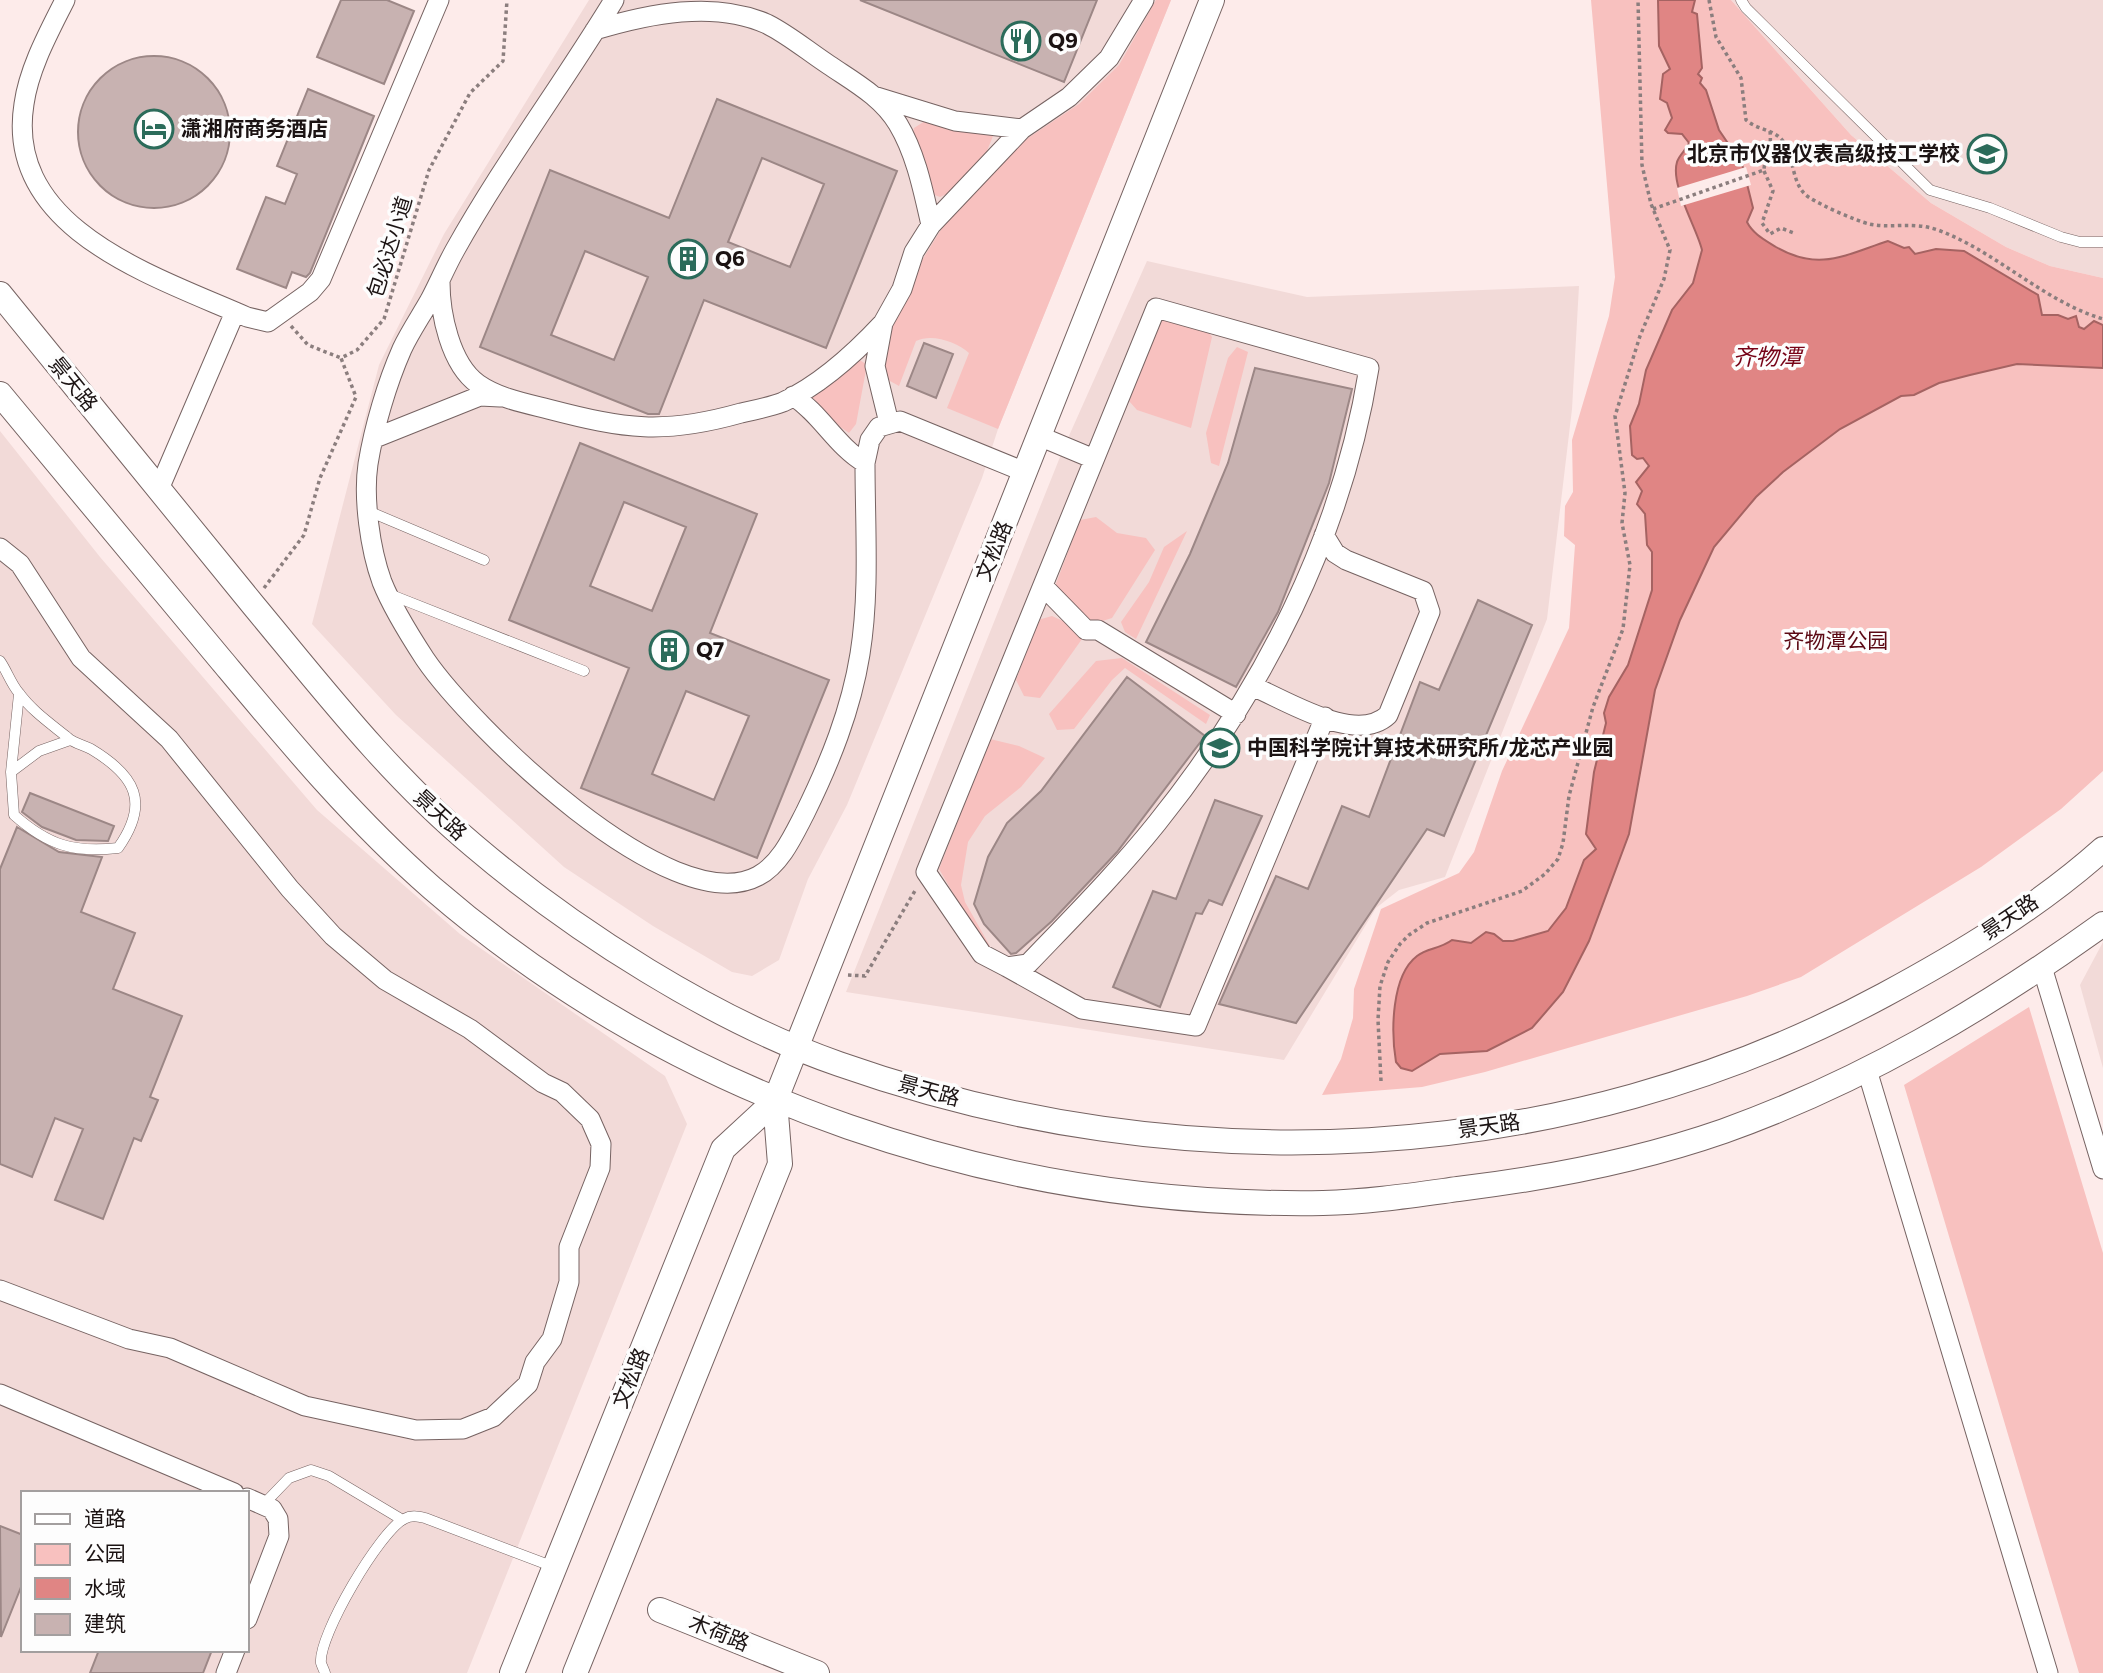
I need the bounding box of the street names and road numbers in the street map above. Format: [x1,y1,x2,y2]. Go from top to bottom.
street label: 包必达小道 [361,193,416,300]
street label: 景天路 [45,351,104,415]
street label: 文松路 [969,517,1016,584]
street label: 景天路 [409,783,473,845]
street label: 景天路 [1976,888,2042,944]
street label: 景天路 [896,1069,963,1110]
street label: 景天路 [1456,1108,1522,1141]
street label: 文松路 [606,1344,653,1411]
street label: 木荷路 [686,1608,753,1655]

